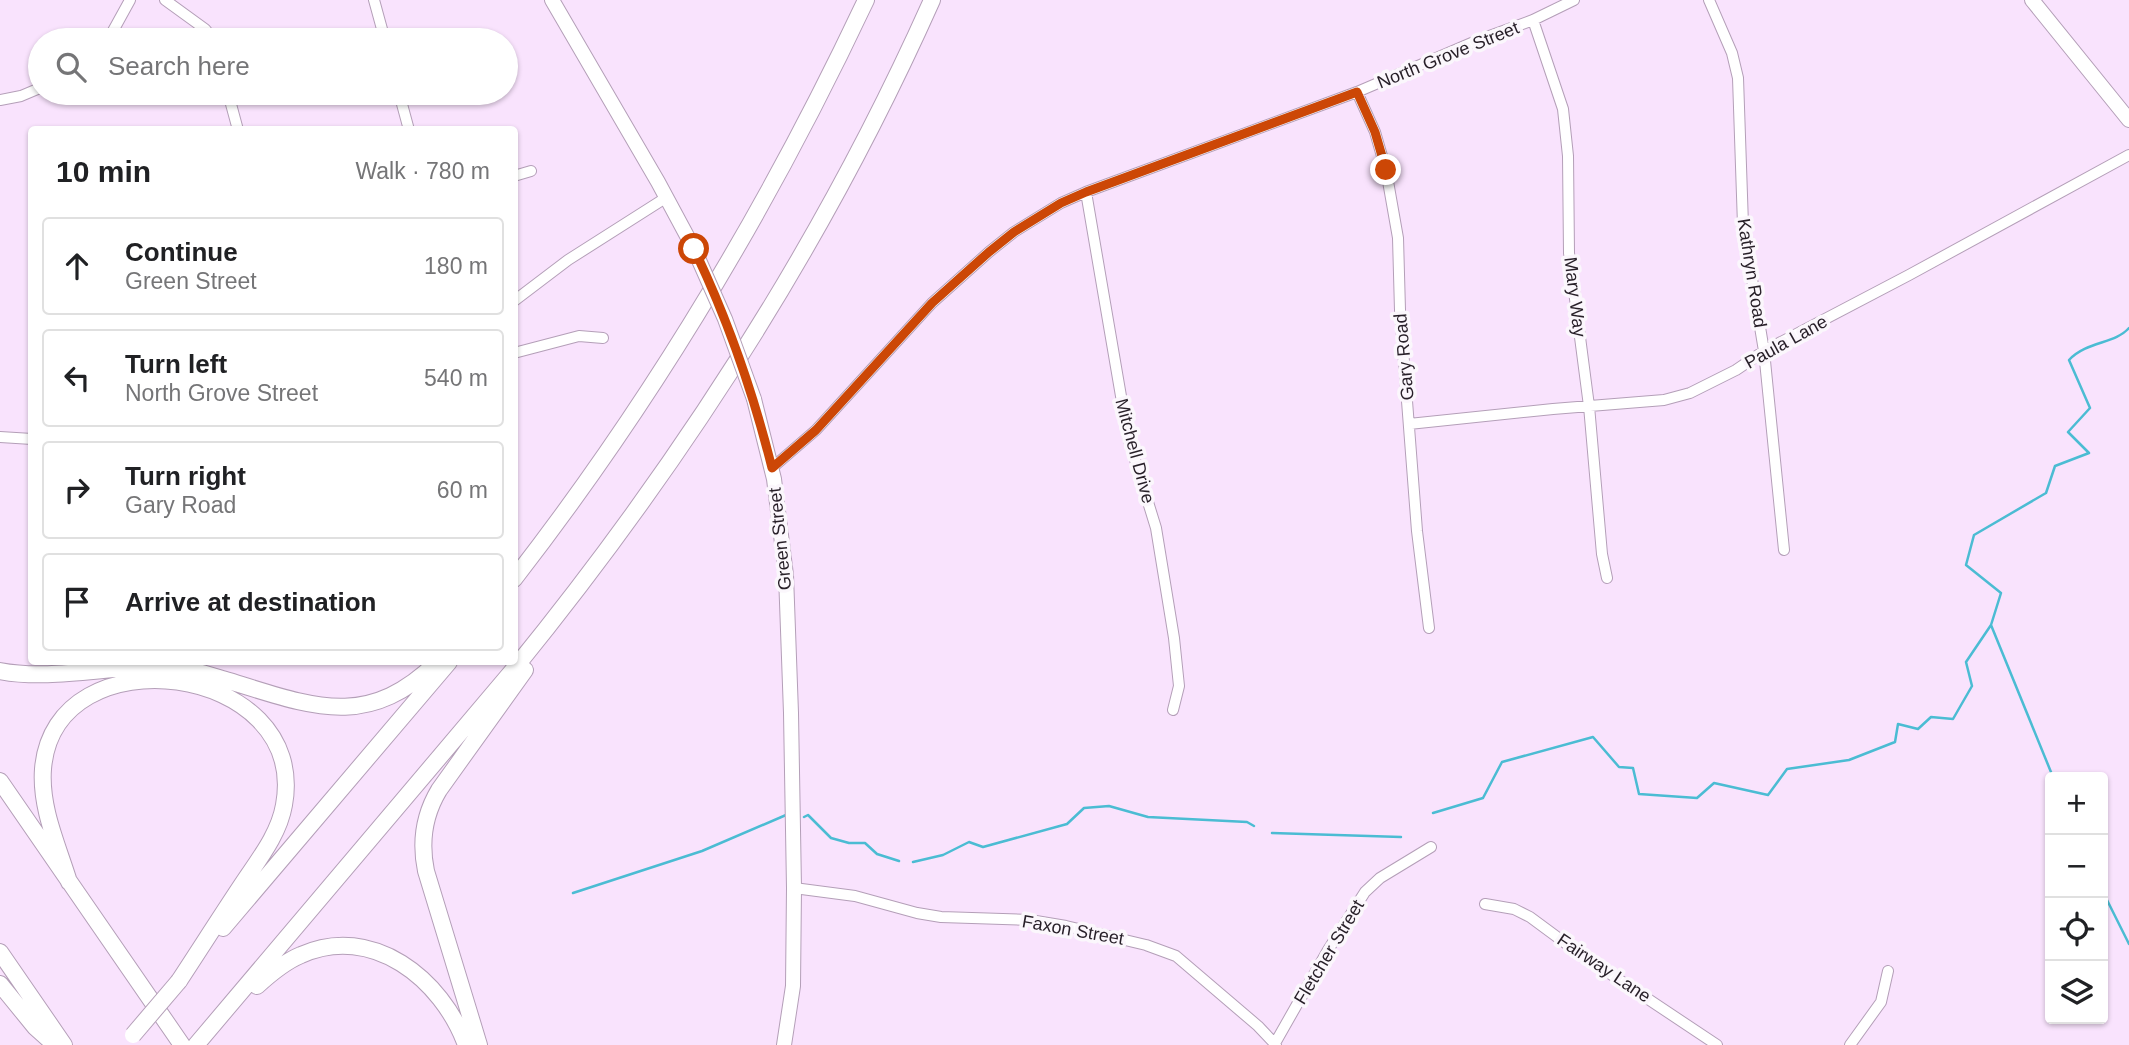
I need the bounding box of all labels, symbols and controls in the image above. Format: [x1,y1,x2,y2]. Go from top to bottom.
street label: North Grove Street [1374,17,1522,93]
search box [28,28,518,105]
icon: search [52,48,90,86]
text: Search here [108,51,250,81]
route end [1370,154,1401,185]
text: 10 min [56,155,151,188]
text: Walk · 780 m [355,158,490,184]
street label: Kathryn Road [1734,217,1770,329]
route start [678,233,709,264]
text: Continue [125,237,238,267]
icon: ahead [58,247,96,285]
text: 180 m [424,253,488,279]
street label: Mary Way [1560,256,1590,338]
text: Green Street [125,268,257,294]
street label: Paula Lane [1741,311,1831,373]
street label: Gary Road [1390,313,1418,401]
text: Turn left [125,349,227,379]
icon: left [58,359,96,397]
text: 540 m [424,365,488,391]
text: North Grove Street [125,380,318,406]
street label: Mitchell Drive [1111,396,1159,506]
text: Turn right [125,461,246,491]
icon: right [58,471,96,509]
text: 60 m [437,477,488,503]
street label: Green Street [765,487,795,591]
text: Gary Road [125,492,236,518]
icon: arrive [58,583,96,621]
text: Arrive at destination [125,587,376,617]
map controls [2045,772,2108,1024]
button: + [2045,772,2108,835]
button: − [2045,835,2108,898]
street label: Fletcher Street [1290,896,1368,1008]
button: locate [2045,898,2108,961]
street label: Faxon Street [1021,911,1125,949]
street label: Fairway Lane [1554,929,1654,1007]
button: layers [2045,961,2108,1024]

